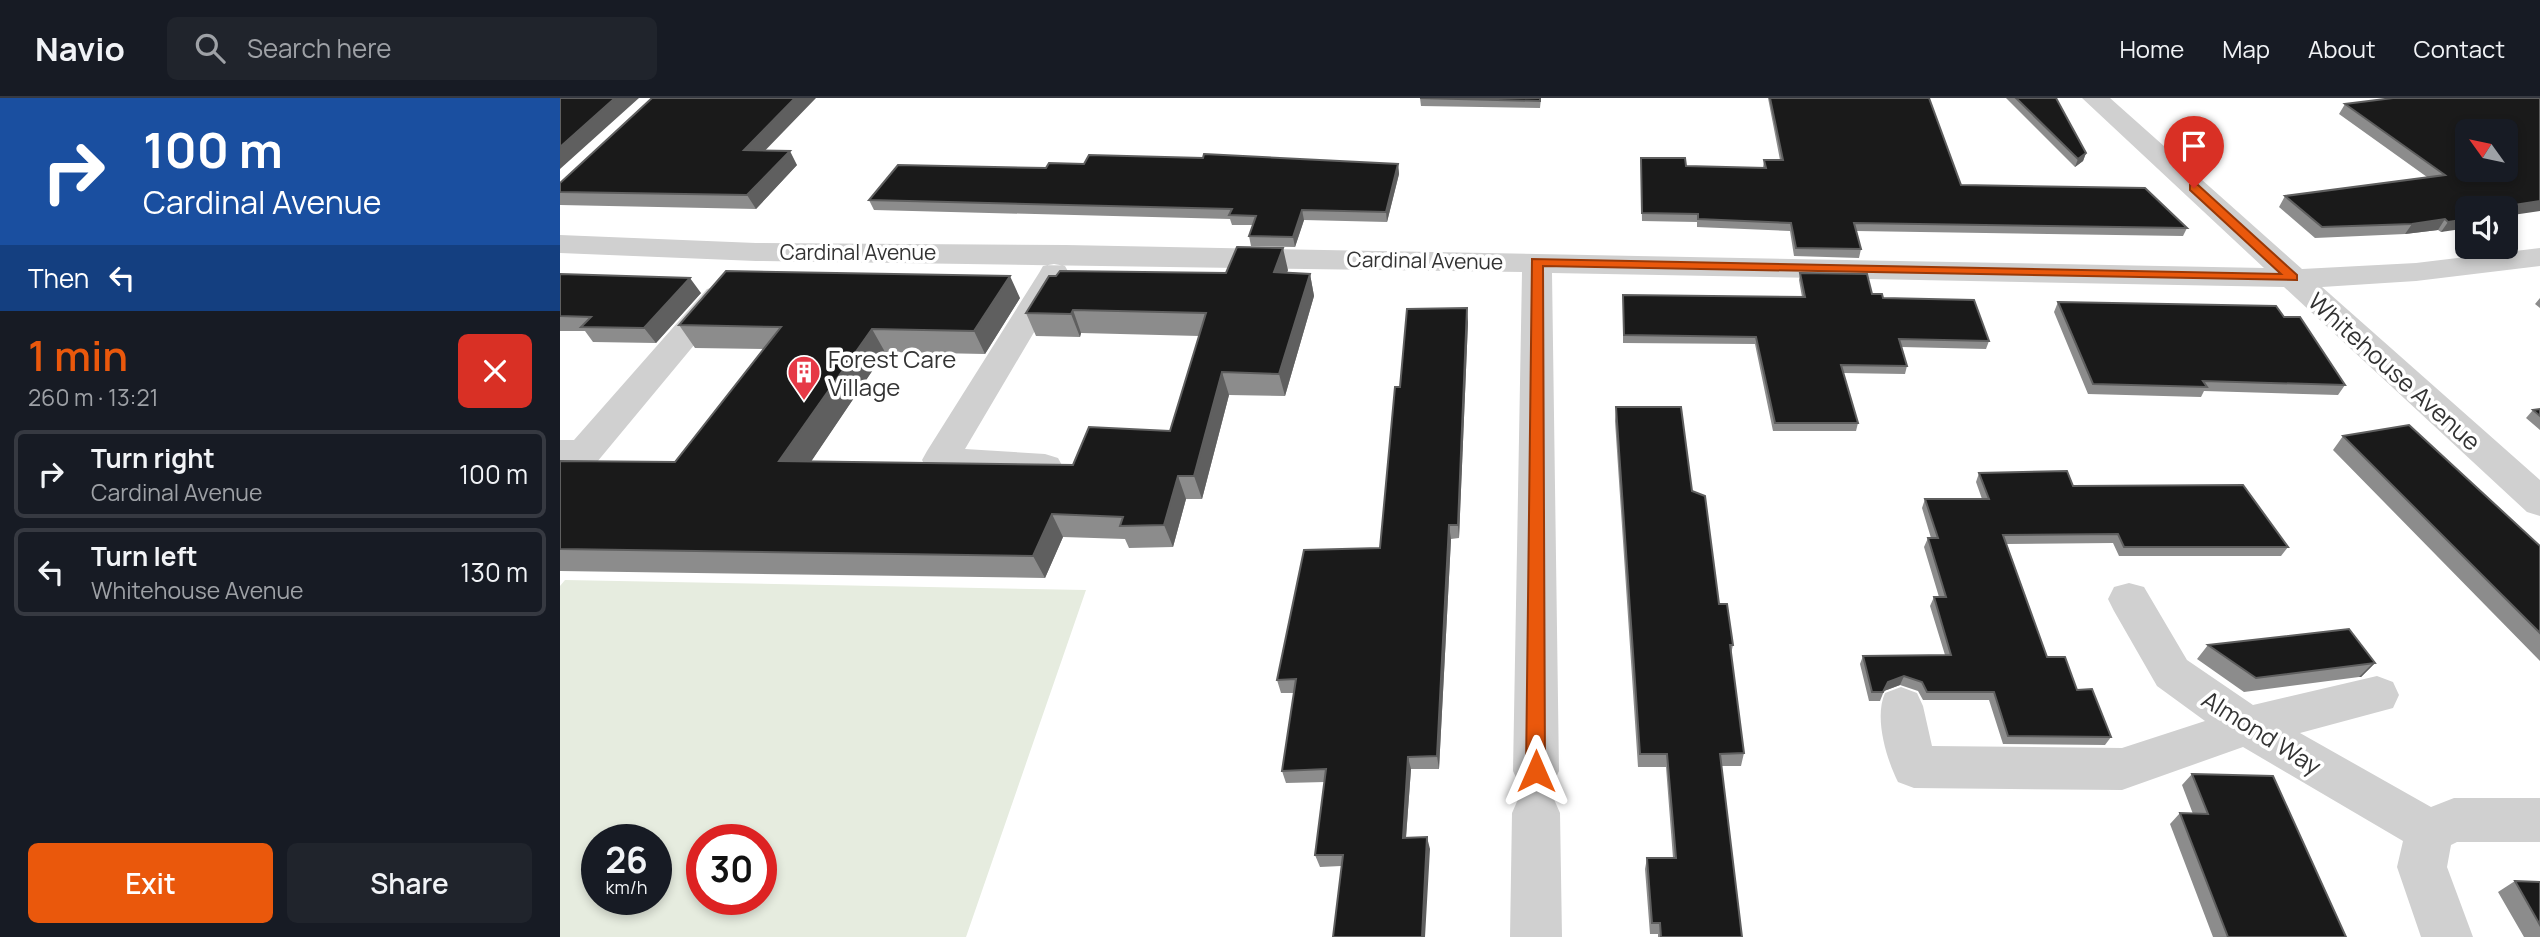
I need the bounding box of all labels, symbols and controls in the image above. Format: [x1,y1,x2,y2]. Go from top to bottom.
search box [167,17,657,80]
text: Navio [35,26,125,71]
icon: search [191,29,229,67]
text: Search here [247,30,391,66]
text: Home [2119,32,2184,65]
text: Map [2222,32,2270,65]
text: About [2308,32,2376,65]
text: Contact [2414,32,2505,65]
text: 100 m [143,116,283,183]
pin [2164,116,2224,188]
north arrow [2455,119,2518,182]
map controls [2455,119,2518,259]
icon: right [28,126,119,217]
icon: arrive [2175,127,2213,165]
text: Cardinal Avenue [143,180,382,224]
button: sound [2455,196,2518,259]
street label: Cardinal Avenue [780,238,936,266]
street label: Cardinal Avenue [1346,245,1504,275]
icon: left [103,259,141,297]
text: Then [28,260,89,296]
street label: Whitehouse Avenue [2302,285,2488,457]
text: 1 min [28,326,128,384]
button: close [458,334,532,408]
place label: Forest Care Village [828,342,956,403]
building icon: Forest Care Village [785,353,823,402]
text: 260 m · 13:21 [28,381,159,413]
text: Turn right [91,440,215,476]
icon: right [32,455,70,493]
text: 100 m [459,456,528,492]
text: Cardinal Avenue [91,476,262,508]
text: Turn left [91,538,198,574]
icon: left [32,553,70,591]
text: 130 m [460,554,528,590]
text: Whitehouse Avenue [91,574,304,606]
street label: Almond Way [2196,682,2328,782]
position arrow [1499,734,1573,808]
speed limit sign: 30 [686,824,777,915]
text: 26 [605,836,648,884]
button: Exit [28,843,273,923]
button: Share [287,843,532,923]
text: km/h [606,875,647,899]

